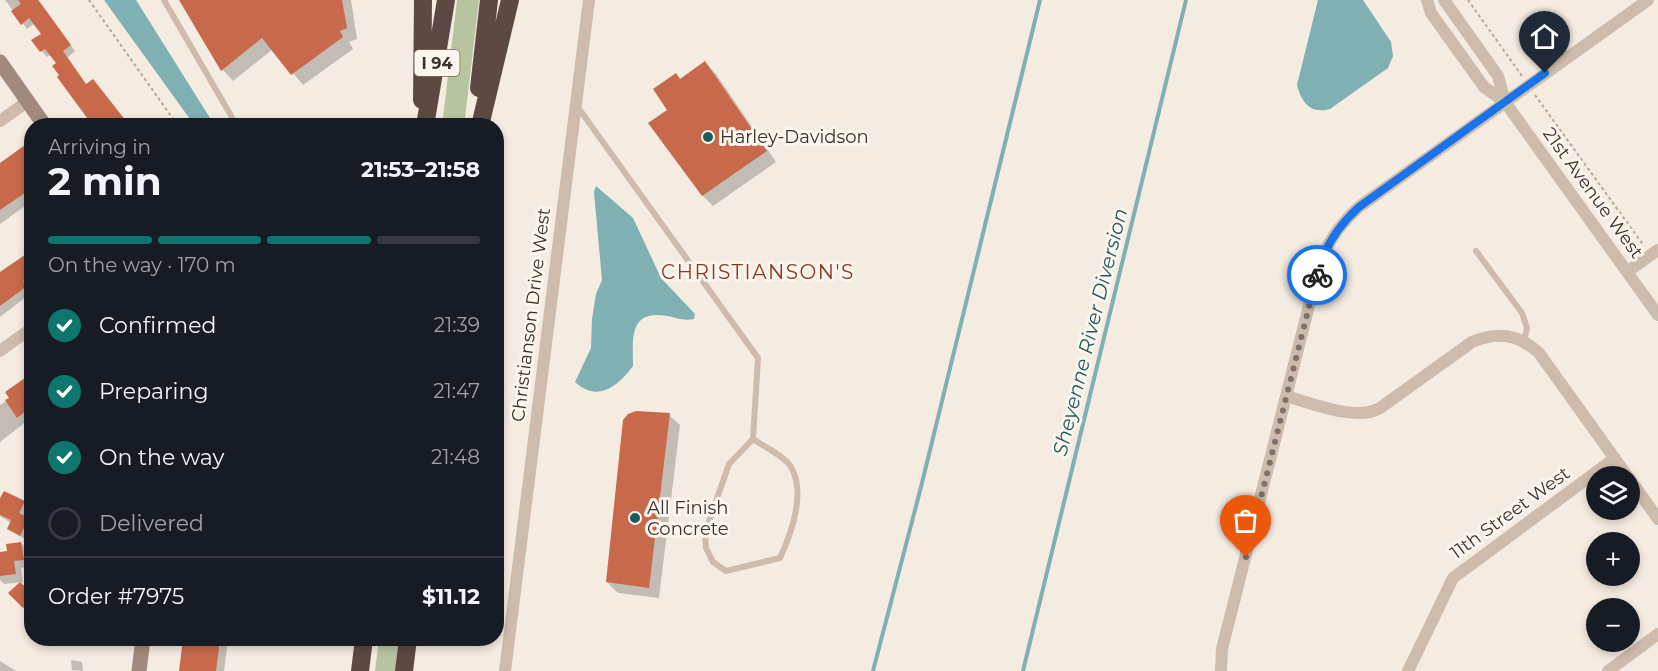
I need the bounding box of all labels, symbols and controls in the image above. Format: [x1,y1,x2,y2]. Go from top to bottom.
pin [1519,11,1570,73]
icon: home [1528,20,1561,53]
road number: I 94 [414,50,460,76]
street label: 21st Avenue West [1538,123,1648,263]
place label: Harley-Davidson [720,126,869,148]
marker: Harley-Davidson [701,130,715,144]
text: Arriving in [48,135,151,159]
text: 21:53–21:58 [361,156,480,183]
text: 2 min [48,157,162,205]
water label: Sheyenne River Diversion [1048,206,1132,458]
street label: Christianson Drive West [507,207,555,423]
courier [1287,245,1347,305]
text: On the way · 170 m [48,253,236,277]
icon: bike [1301,259,1334,292]
district label: CHRISTIANSON'S [661,260,855,284]
icon: check [48,309,81,342]
text: Confirmed [99,312,216,339]
text: 21:39 [434,313,480,337]
icon: check [48,375,81,408]
text: Preparing [99,378,208,405]
text: 21:47 [433,379,480,403]
icon: check [48,441,81,474]
text: On the way [99,444,224,471]
text: 21:48 [431,445,480,469]
street label: 11th Street West [1446,462,1574,564]
map controls [1586,466,1640,652]
button: layers [1586,466,1640,520]
pin [1220,495,1271,557]
place label: All Finish Concrete [647,497,729,540]
icon: bag [1229,504,1262,537]
text: Delivered [99,510,204,537]
marker: All Finish Concrete [628,511,642,525]
button: + [1586,532,1640,586]
text: Order #7975 [48,583,184,610]
text: $11.12 [422,583,480,610]
button: − [1586,598,1640,652]

